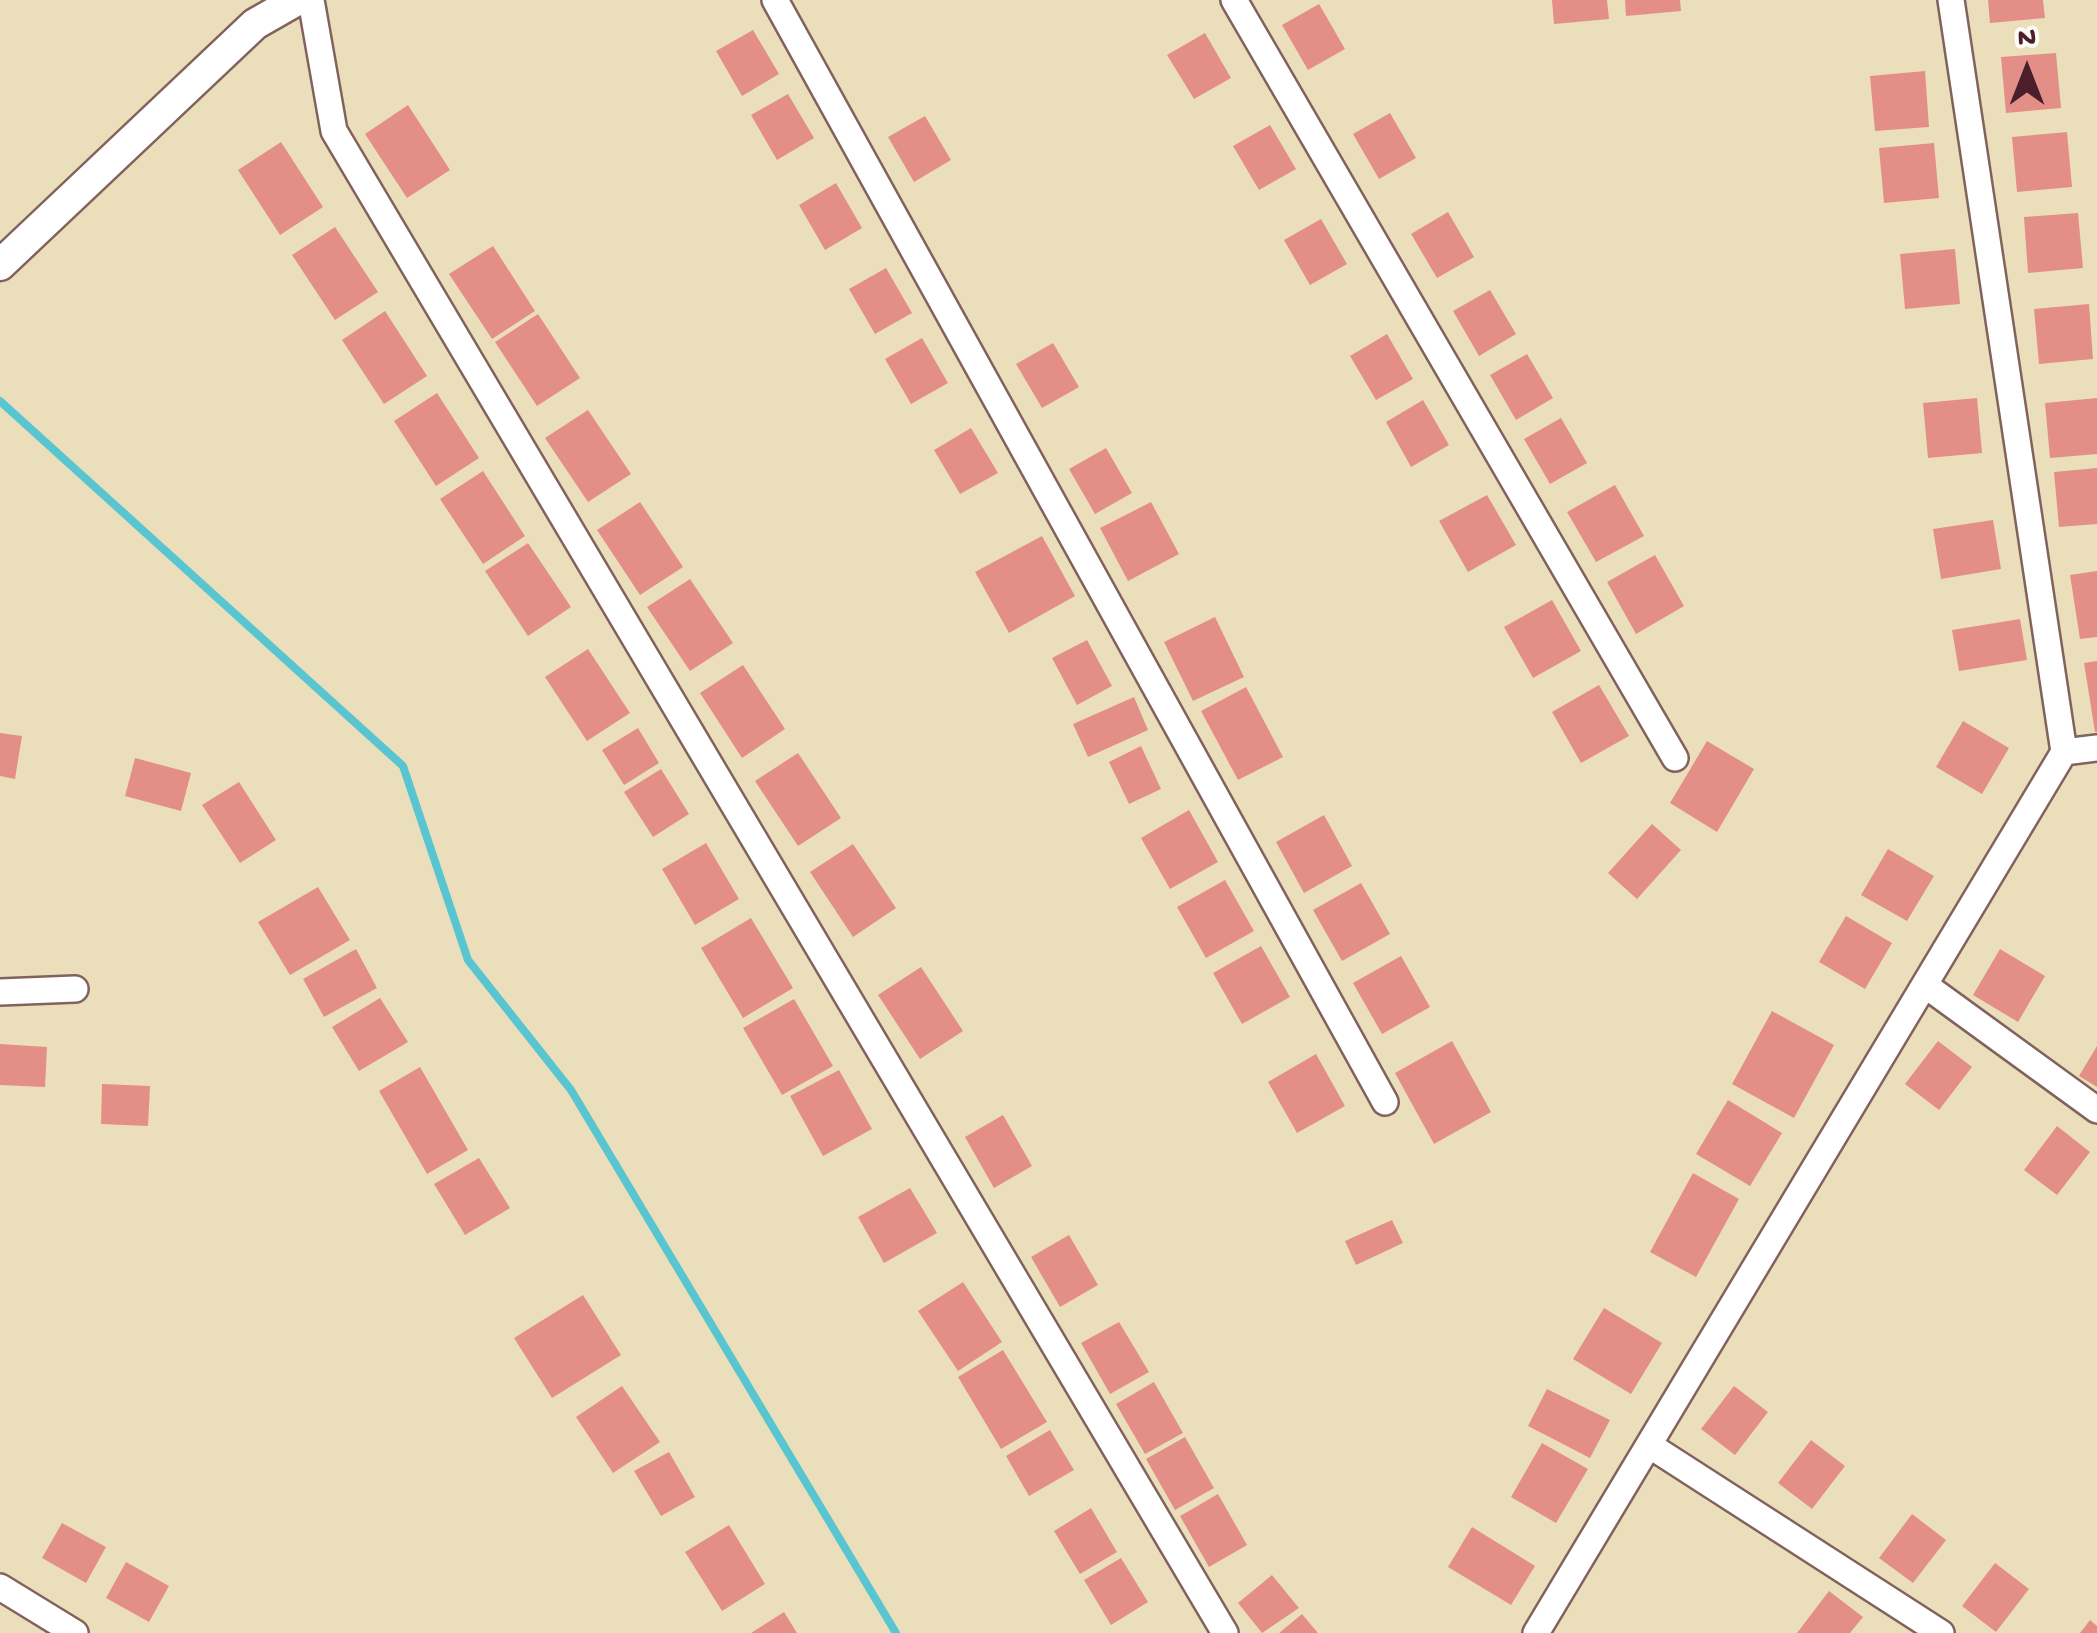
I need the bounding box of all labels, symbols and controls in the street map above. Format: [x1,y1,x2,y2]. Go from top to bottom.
north arrow [1977,20,2077,120]
text: N [2018,23,2036,56]

